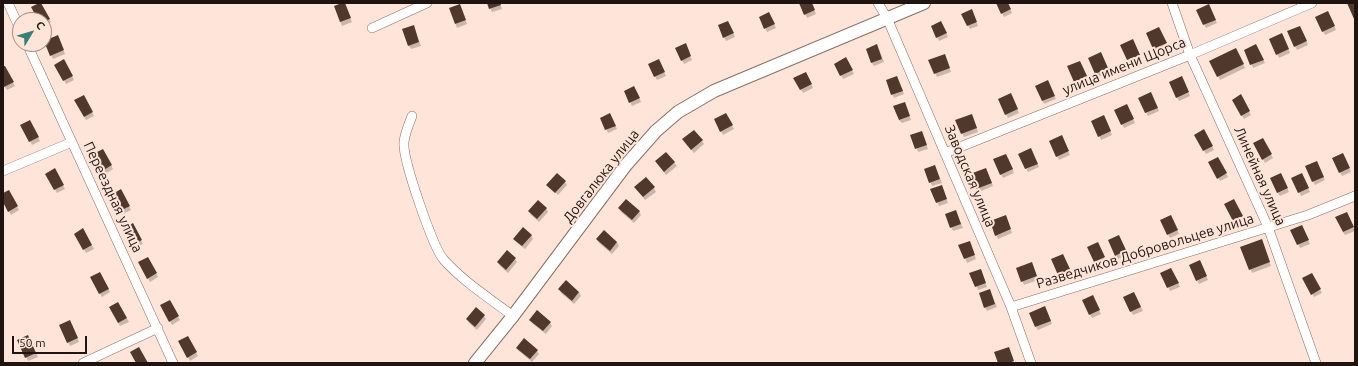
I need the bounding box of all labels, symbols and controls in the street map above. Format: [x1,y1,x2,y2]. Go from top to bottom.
north arrow [12,12,52,52]
text: С [34,19,48,32]
street label: улица имени Щорса [1060,34,1188,98]
street label: Заводская улица [941,122,999,230]
street label: Линейная улица [1231,124,1289,228]
street label: Довгалюка улица [559,126,643,226]
street label: Переездная улица [80,139,146,255]
street label: Разведчиков Добровольцев улица [1034,210,1256,292]
scale bar [14,328,89,354]
text: 50 m [19,336,46,349]

